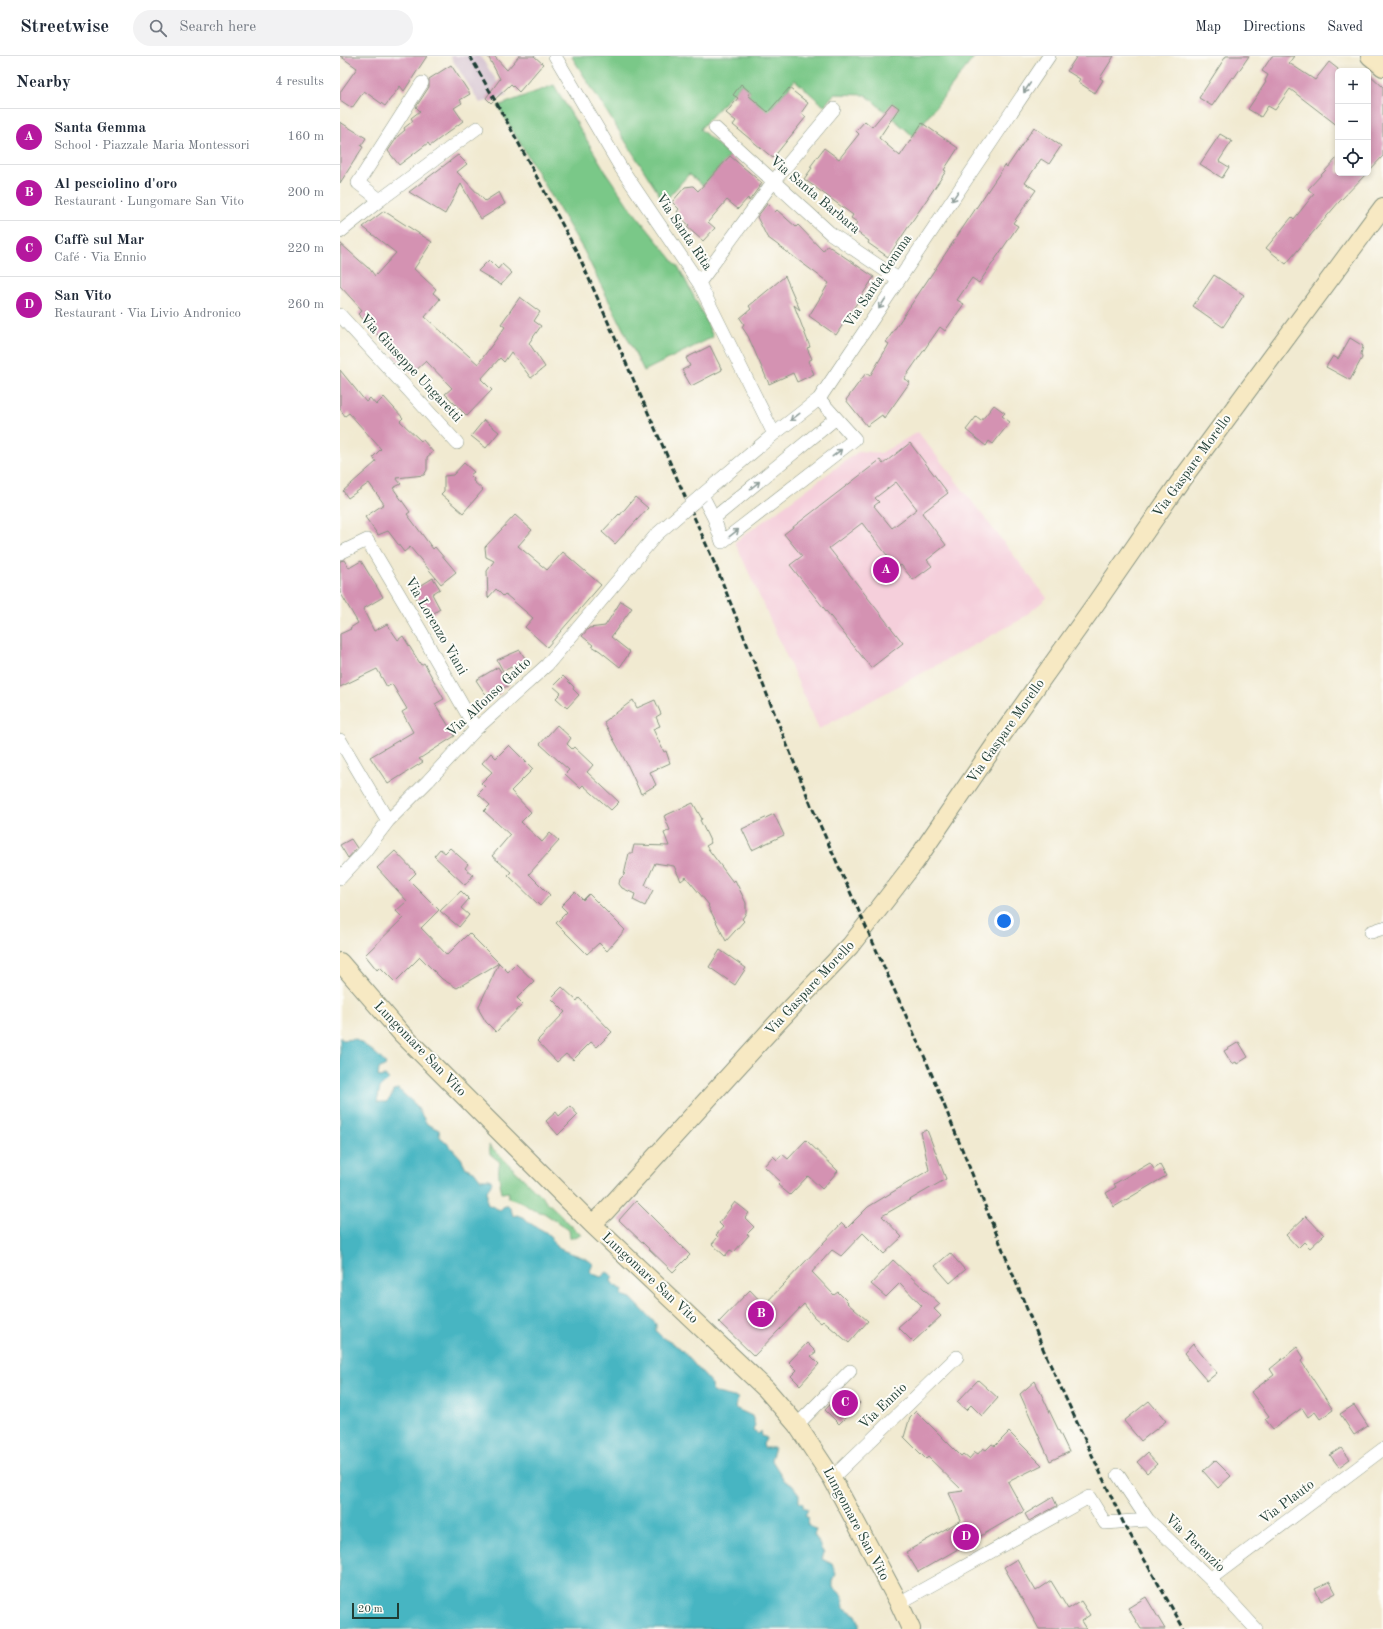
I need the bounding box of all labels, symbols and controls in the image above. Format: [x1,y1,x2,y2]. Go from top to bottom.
search box [133,10,413,46]
icon: search [147,17,169,39]
text: Streetwise [20,18,109,37]
text: Search here [179,20,256,35]
text: Map [1195,20,1221,34]
text: Directions [1243,20,1305,34]
text: Saved [1327,20,1363,34]
map controls [1335,68,1371,176]
button: + [1335,68,1371,104]
text: Nearby [16,74,71,91]
text: 4 results [275,75,324,88]
one-way arrow [1023,83,1031,94]
button: − [1335,104,1371,140]
text: Santa Gemma [54,121,146,136]
text: A [24,130,34,143]
text: 160 m [287,130,324,143]
text: School · Piazzale Maria Montessori [54,139,250,152]
button: locate [1335,140,1371,176]
street label: Via Santa Barbara [767,153,863,237]
text: Al pesciolino d'oro [54,177,177,192]
text: B [24,186,34,199]
text: 200 m [287,186,324,199]
one-way arrow [950,190,958,202]
street label: Via Santa Rita [653,191,715,273]
text: Restaurant · Lungomare San Vito [54,195,244,208]
street label: Via Santa Gemma [842,232,914,330]
text: Caffè sul Mar [54,233,144,248]
text: C [25,242,33,255]
text: 220 m [287,242,324,255]
text: Café · Via Ennio [54,251,146,264]
text: San Vito [54,289,112,304]
text: D [24,298,34,311]
text: 260 m [287,298,324,311]
one-way arrow [878,298,886,309]
text: Restaurant · Via Livio Andronico [54,307,241,320]
street label: Via Giuseppe Ungaretti [357,311,465,425]
street label: Via Gaspare Morello [1150,412,1234,520]
one-way arrow [790,413,801,422]
one-way arrow [831,448,842,457]
one-way arrow [749,480,760,489]
one-way arrow [729,529,740,537]
pin: A [873,555,899,585]
street label: Via Lorenzo Viani [402,575,470,677]
street label: Via Alfonso Gatto [444,655,534,739]
street label: Via Gaspare Morello [965,676,1047,786]
your location [994,911,1014,931]
street label: Via Gaspare Morello [763,938,857,1038]
street label: Lungomare San Vito [371,999,469,1099]
street label: Lungomare San Vito [599,1230,701,1326]
pin: B [748,1299,774,1329]
street label: Via Ennio [856,1380,910,1432]
pin: C [832,1388,858,1418]
street label: Lungomare San Vito [820,1465,892,1583]
street label: Via Plauto [1257,1477,1317,1527]
street label: Via Terenzio [1162,1511,1228,1575]
pin: D [953,1522,979,1552]
scale bar [352,1601,399,1620]
text: 20 m [358,1604,383,1615]

